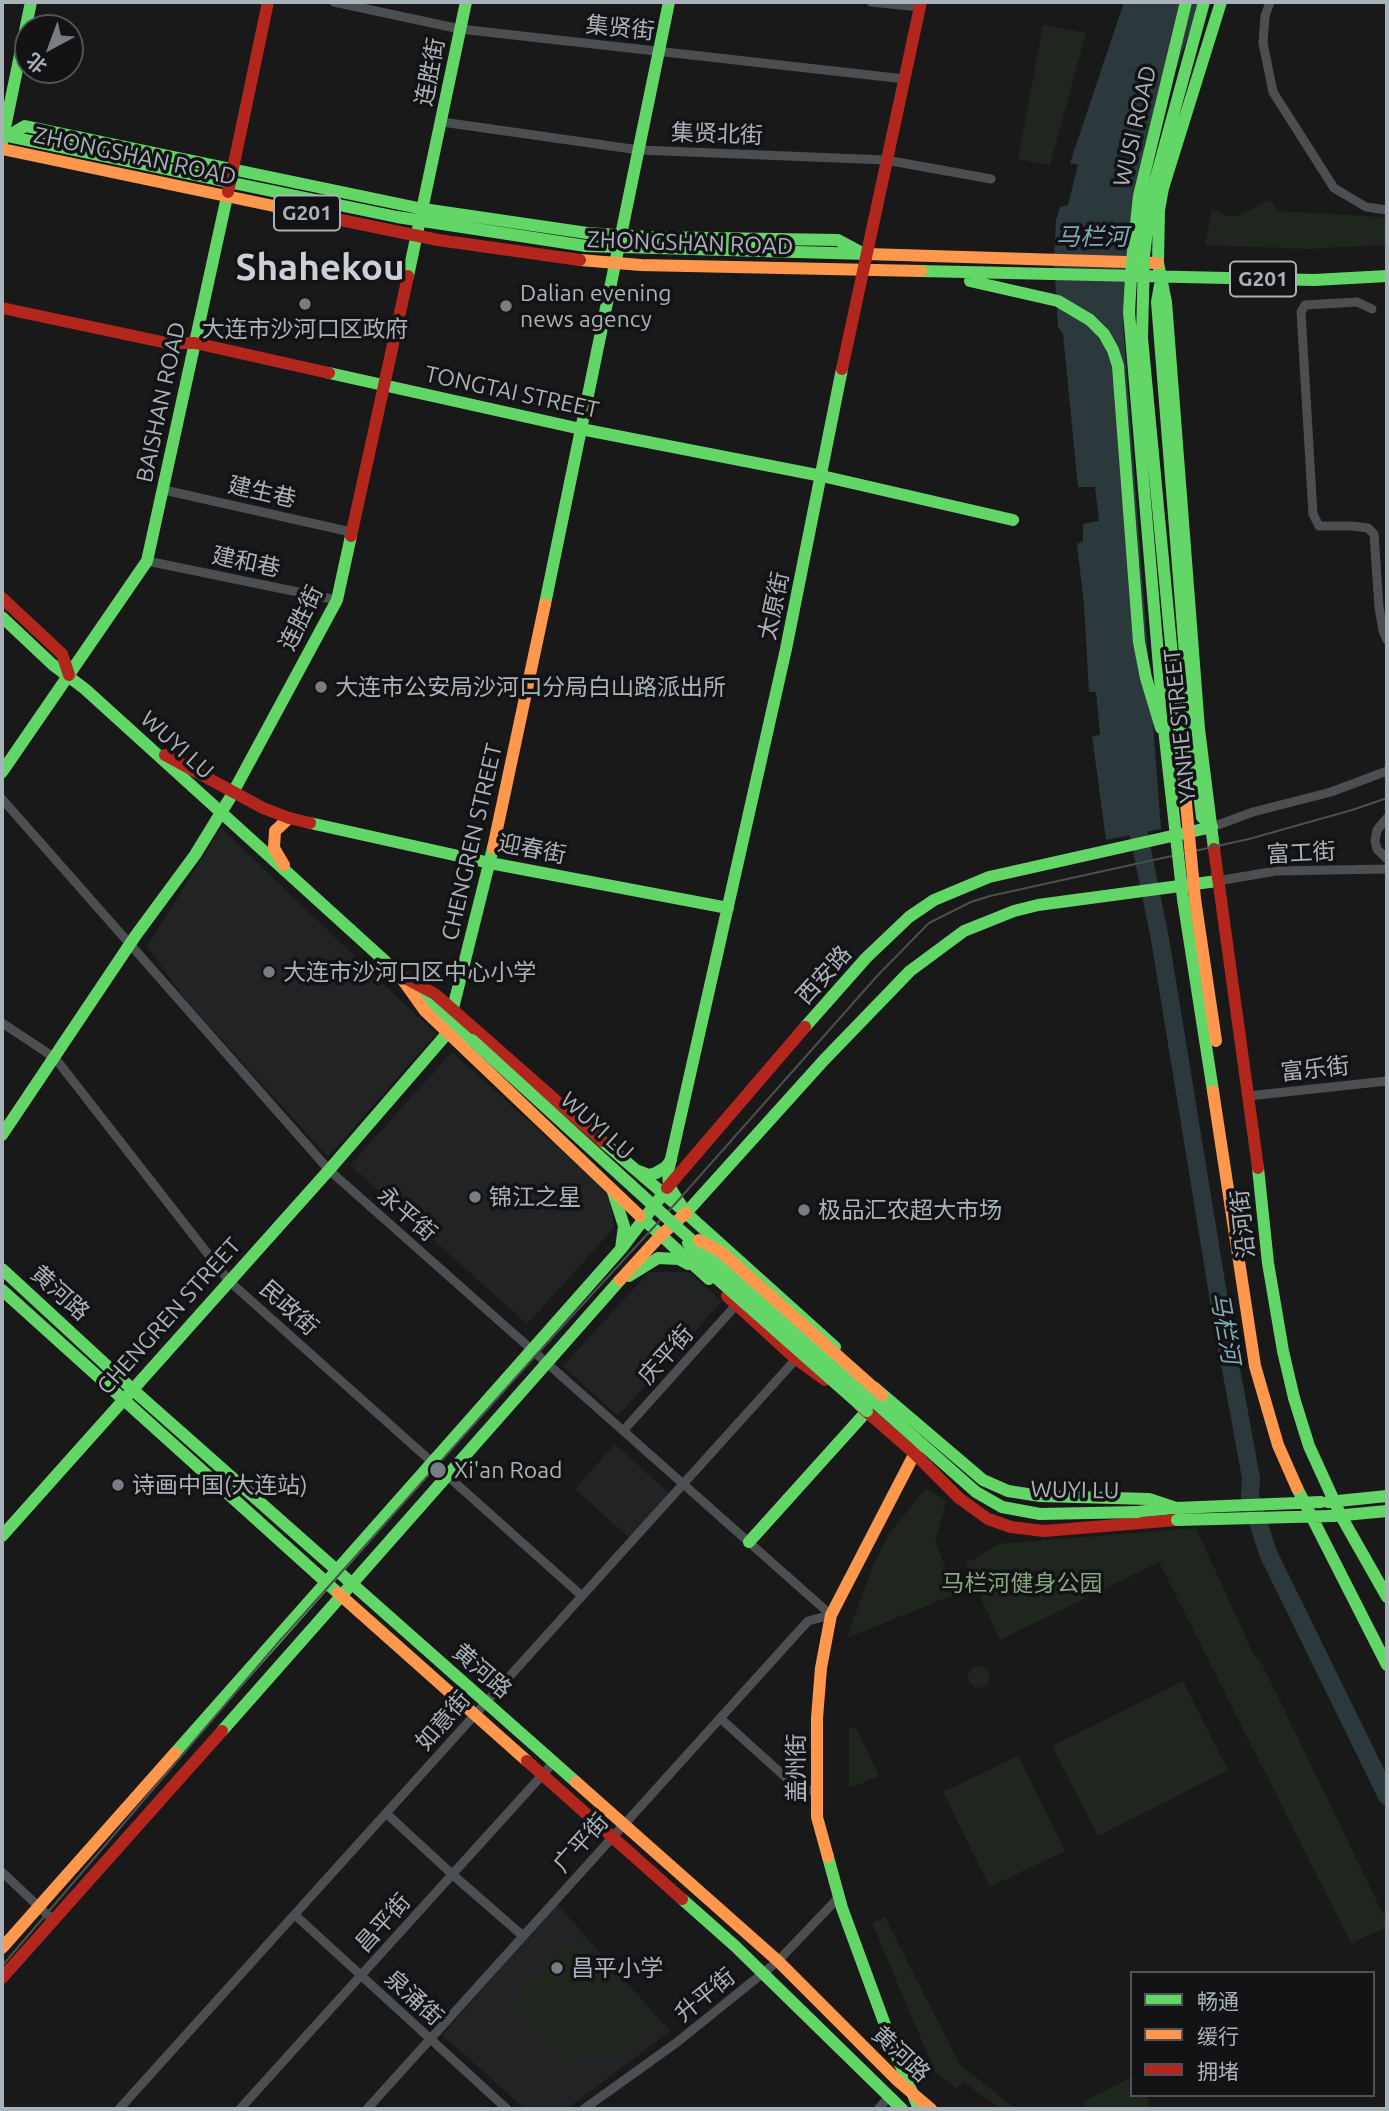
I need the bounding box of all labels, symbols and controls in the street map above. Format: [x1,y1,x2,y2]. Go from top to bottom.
street label: 集贤街 [584,11,656,45]
north arrow [14,14,84,84]
street label: 连胜街 [410,36,450,108]
text: 北 [22,49,51,78]
street label: WUSI ROAD [1108,63,1162,189]
street label: 集贤北街 [671,119,763,149]
street label: ZHONGSHAN ROAD [31,121,239,191]
road number: G201 [274,196,340,230]
water label: 马栏河 [1056,223,1128,251]
street label: ZHONGSHAN ROAD [586,226,794,260]
district label: Shahekou [235,246,405,290]
road number: G201 [1230,262,1296,296]
place label: Dalian evening news agency [520,279,672,333]
marker: 大连市沙河口区政府 [297,296,313,312]
marker: Dalian evening news agency [498,298,514,314]
place label: 大连市沙河口区政府 [202,315,408,343]
street label: BAISHAN ROAD [131,319,191,485]
street label: TONGTAI STREET [422,360,602,424]
street label: 建生巷 [225,471,299,513]
street label: 建和巷 [209,541,283,583]
street label: 太原街 [753,569,795,643]
street label: 连胜街 [273,581,329,655]
street label: YANHE STREET [1158,647,1202,805]
place label: 大连市公安局沙河口分局白山路派出所 [335,673,726,701]
marker: 大连市公安局沙河口分局白山路派出所 [313,679,329,695]
street label: WUYI LU [135,705,219,785]
street label: CHENGREN STREET [436,741,508,943]
street label: 迎春街 [496,829,568,869]
street label: 富工街 [1266,837,1336,869]
street label: 西安路 [791,940,857,1010]
place label: 大连市沙河口区中心小学 [283,958,536,986]
marker: 大连市沙河口区中心小学 [261,964,277,980]
street label: 富乐街 [1279,1052,1351,1086]
street label: WUYI LU [555,1086,639,1166]
street label: 永平街 [372,1181,442,1247]
place label: 锦江之星 [489,1183,581,1211]
street label: 沿河街 [1226,1188,1260,1260]
marker: 锦江之星 [467,1189,483,1205]
place label: 极品汇农超大市场 [818,1196,1002,1224]
marker: 极品汇农超大市场 [796,1202,812,1218]
street label: CHENGREN STREET [91,1232,247,1400]
street label: 黄河路 [25,1260,95,1326]
street label: 民政街 [254,1275,324,1341]
water label: 马栏河 [1205,1290,1245,1366]
street label: 庆平街 [633,1320,699,1390]
place label: Xi'an Road [454,1456,563,1484]
marker: Xi'an Road [428,1460,448,1480]
place label: 诗画中国(大连站) [132,1471,307,1499]
street label: WUYI LU [1030,1475,1120,1505]
marker: 诗画中国(大连站) [110,1477,126,1493]
park label: 马栏河健身公园 [942,1569,1102,1597]
street label: 黄河路 [447,1638,517,1704]
street label: 如意街 [410,1686,476,1756]
street label: 盖州街 [782,1734,810,1802]
street label: 广平街 [548,1808,614,1878]
street label: 昌平街 [350,1888,416,1958]
place label: 昌平小学 [571,1954,663,1982]
marker: 昌平小学 [549,1960,565,1976]
street label: 升平街 [670,1963,740,2027]
street label: 泉涌街 [379,1965,449,2031]
legend [1130,1971,1375,2097]
text: 畅通 [1197,1989,1239,2013]
street label: 黄河路 [866,2020,936,2088]
text: 缓行 [1197,2024,1239,2048]
text: 拥堵 [1197,2059,1239,2083]

